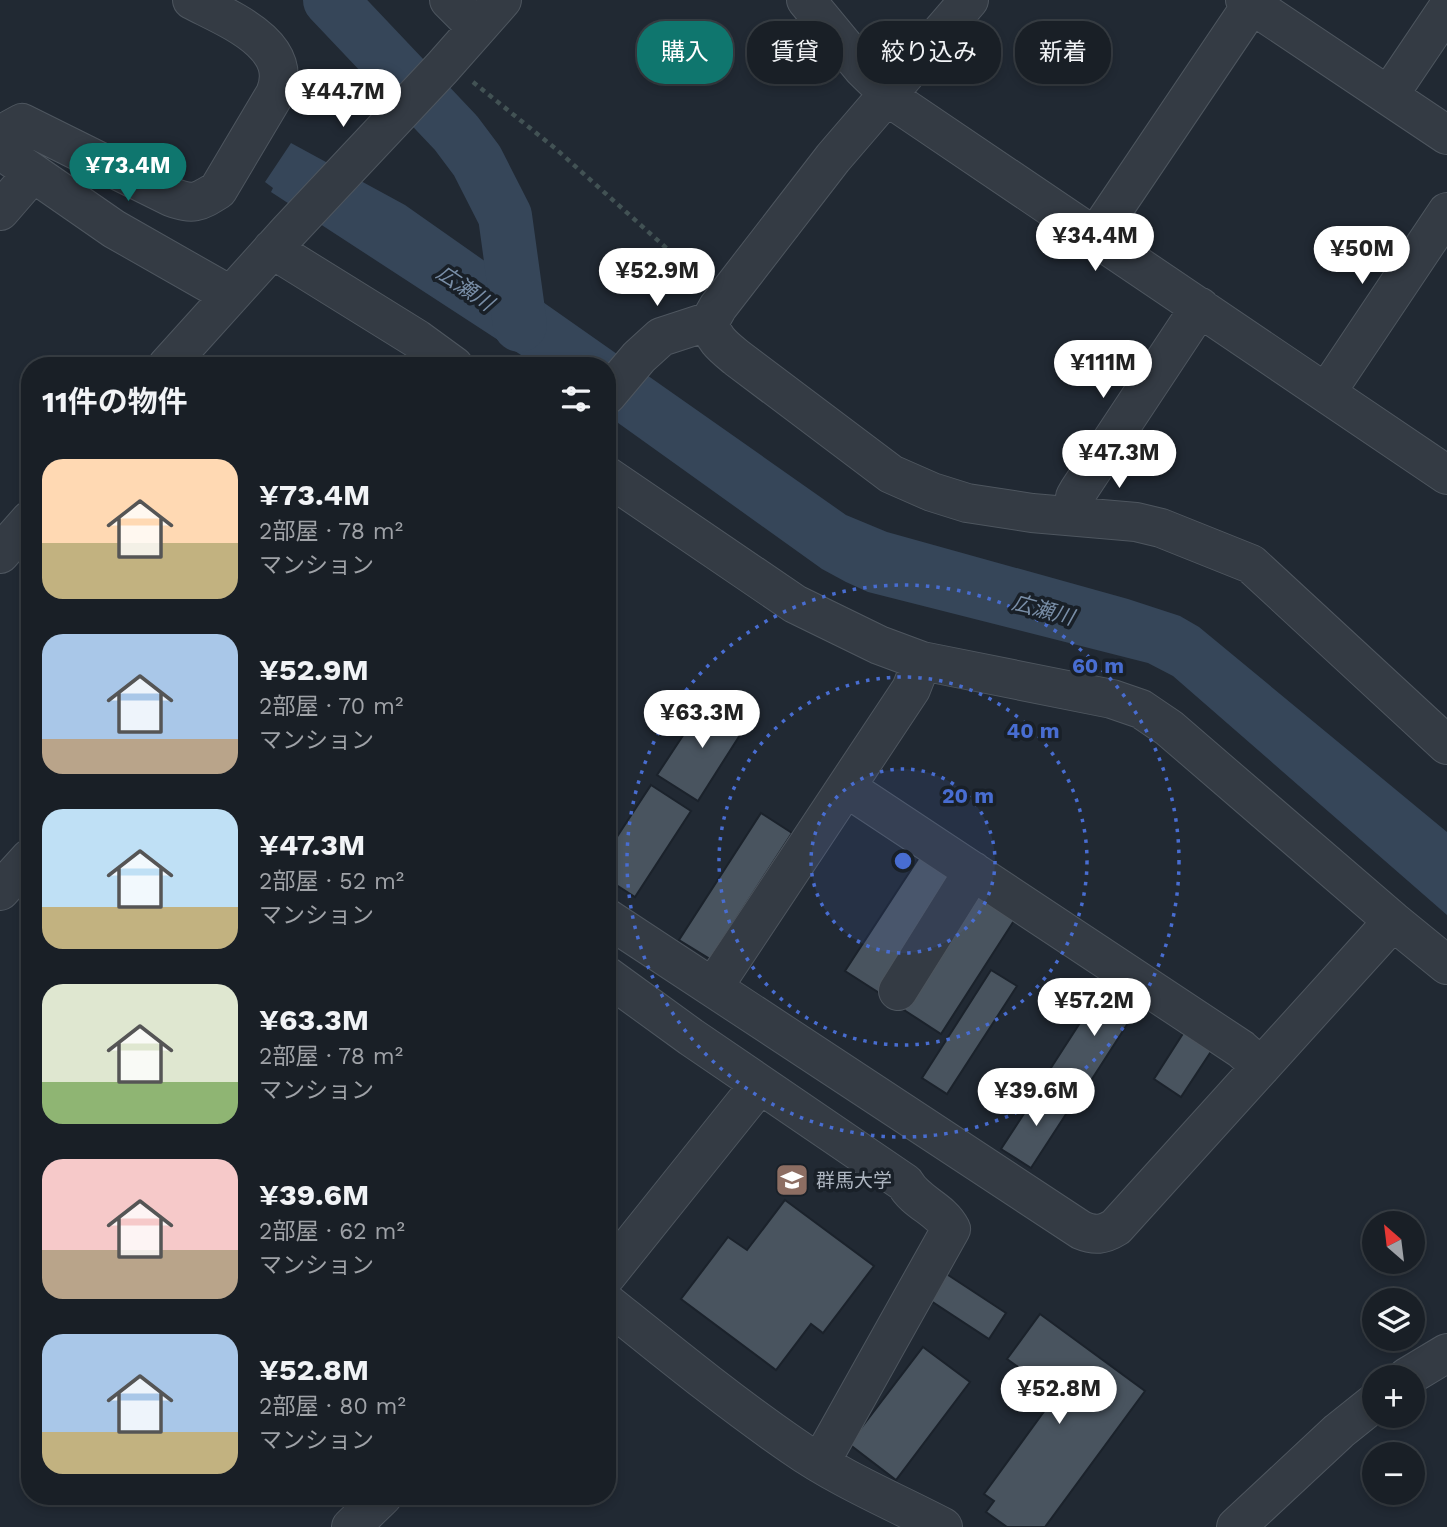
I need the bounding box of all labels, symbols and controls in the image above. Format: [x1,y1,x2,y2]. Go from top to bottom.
chip: 購入 [637,21,733,84]
chip: 賃貸 [747,21,843,84]
chip: 絞り込み [857,21,1001,84]
chip: 新着 [1015,21,1111,84]
pin: ¥44.7M [286,69,400,129]
text: ¥44.7M [301,78,385,105]
pin: ¥73.4M [71,144,185,203]
text: ¥73.4M [85,152,171,179]
pin: ¥34.4M [1038,214,1152,273]
text: ¥34.4M [1052,222,1138,249]
pin: ¥50M [1321,226,1403,286]
text: ¥50M [1330,235,1394,262]
pin: ¥52.9M [600,248,714,308]
text: ¥52.9M [615,257,699,284]
water label: 広瀬川 [432,260,500,317]
pin: ¥111M [1054,340,1152,400]
text: ¥111M [1070,349,1136,376]
icon: filters [557,380,595,418]
text: 11件の物件 [42,384,188,419]
pin: ¥47.3M [1062,430,1176,490]
text: ¥47.3M [1078,439,1160,466]
text: ¥73.4M [259,477,370,512]
icon: home [98,487,182,571]
text: 2部屋 · 78 m² [259,518,403,545]
text: マンション [259,552,374,579]
water label: 広瀬川 [1009,589,1079,630]
text: ¥52.9M [259,652,369,687]
text: 60 m [1072,653,1124,678]
icon: home [98,662,182,746]
pin: ¥63.3M [645,690,759,750]
text: 2部屋 · 70 m² [259,693,403,720]
text: ¥63.3M [660,699,744,726]
text: 40 m [1007,718,1059,743]
text: マンション [259,727,374,754]
text: 20 m [942,783,994,808]
text: ¥47.3M [259,827,365,862]
icon: home [98,837,182,921]
centre of rings [891,849,915,873]
text: 2部屋 · 52 m² [259,868,404,895]
text: マンション [259,902,374,929]
pin: ¥57.2M [1037,978,1151,1038]
text: ¥57.2M [1054,987,1134,1014]
text: ¥63.3M [259,1002,369,1037]
icon: home [98,1012,182,1096]
text: 2部屋 · 78 m² [259,1043,403,1070]
pin: ¥39.6M [979,1068,1093,1128]
text: マンション [259,1077,374,1104]
text: ¥39.6M [994,1077,1078,1104]
school or university icon: 群馬大学 [773,1161,811,1199]
place label: 群馬大学 [816,1169,892,1192]
text: ¥39.6M [259,1177,369,1212]
icon: home [98,1187,182,1271]
north arrow [1362,1211,1424,1274]
map controls [1362,1211,1425,1505]
text: 2部屋 · 62 m² [259,1218,405,1245]
text: マンション [259,1252,374,1279]
button: layers [1362,1288,1425,1351]
text: ¥52.8M [259,1352,369,1387]
icon: home [98,1362,182,1446]
button: + [1362,1365,1425,1428]
pin: ¥52.8M [1002,1366,1116,1426]
text: ¥52.8M [1017,1375,1101,1402]
text: 2部屋 · 80 m² [259,1393,406,1420]
text: マンション [259,1427,374,1454]
button: − [1362,1442,1425,1505]

